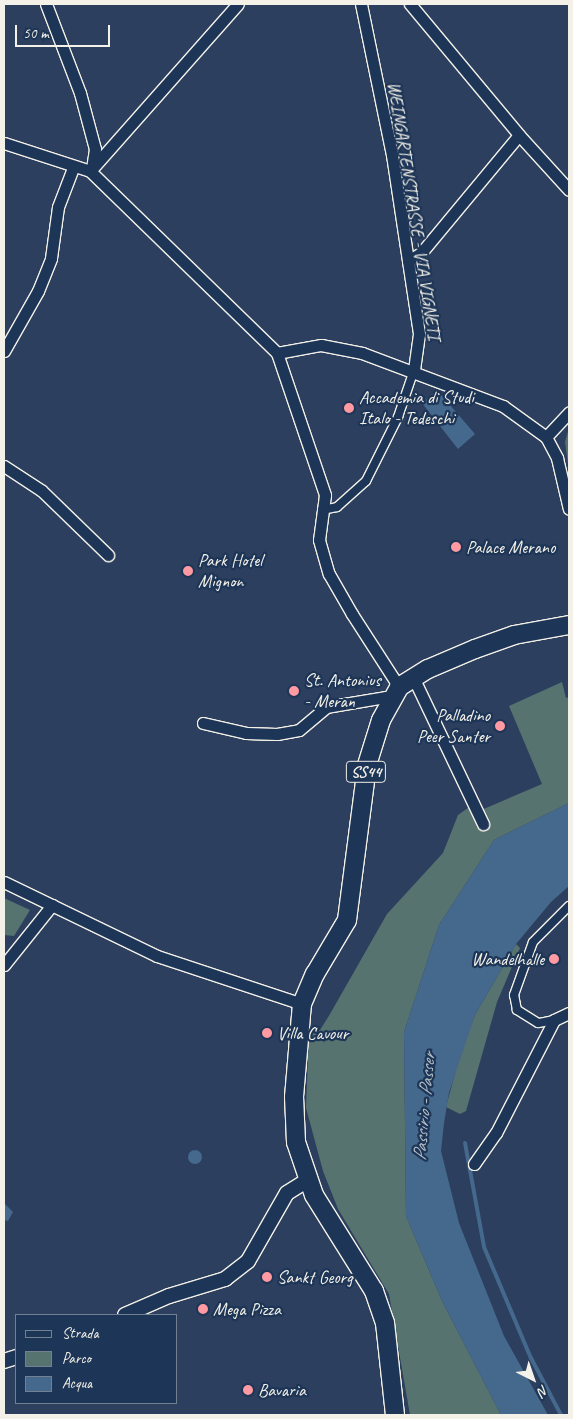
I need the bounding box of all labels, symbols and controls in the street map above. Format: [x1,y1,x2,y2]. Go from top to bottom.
scale bar [18,15,112,47]
text: 50 m [23,24,49,43]
street label: WEINGARTENSTRASSE - VIA VIGNETI [383,81,445,341]
place label: Accademia di Studi Italo - Tedeschi [359,387,474,429]
marker: Accademia di Studi Italo - Tedeschi [343,402,355,414]
place label: Palace Merano [466,536,555,558]
marker: Palace Merano [450,541,462,553]
place label: Park Hotel Mignon [198,550,262,592]
marker: Park Hotel Mignon [182,565,194,577]
place label: St. Antonius - Meran [304,670,381,712]
marker: St. Antonius - Meran [288,685,300,697]
place label: Palladino Peer Santer [417,705,490,748]
marker: Palladino Peer Santer [494,720,506,732]
road number: SS44 [345,759,387,786]
place label: Wandelhalle [471,948,544,970]
marker: Wandelhalle [548,953,560,965]
place label: Villa Cavour [277,1022,348,1044]
marker: Villa Cavour [261,1027,273,1039]
water label: Passirio - Passer [409,1052,441,1162]
place label: Sankt Georg [277,1266,352,1288]
marker: Sankt Georg [261,1271,273,1283]
place label: Mega Pizza [213,1298,280,1320]
marker: Mega Pizza [197,1303,209,1315]
legend [15,1314,178,1404]
text: Strada [62,1324,98,1343]
text: Parco [62,1349,91,1368]
north arrow [508,1354,558,1404]
text: Acqua [62,1374,92,1393]
place label: Bavaria [258,1379,306,1401]
text: N [534,1381,552,1400]
marker: Bavaria [242,1384,254,1396]

